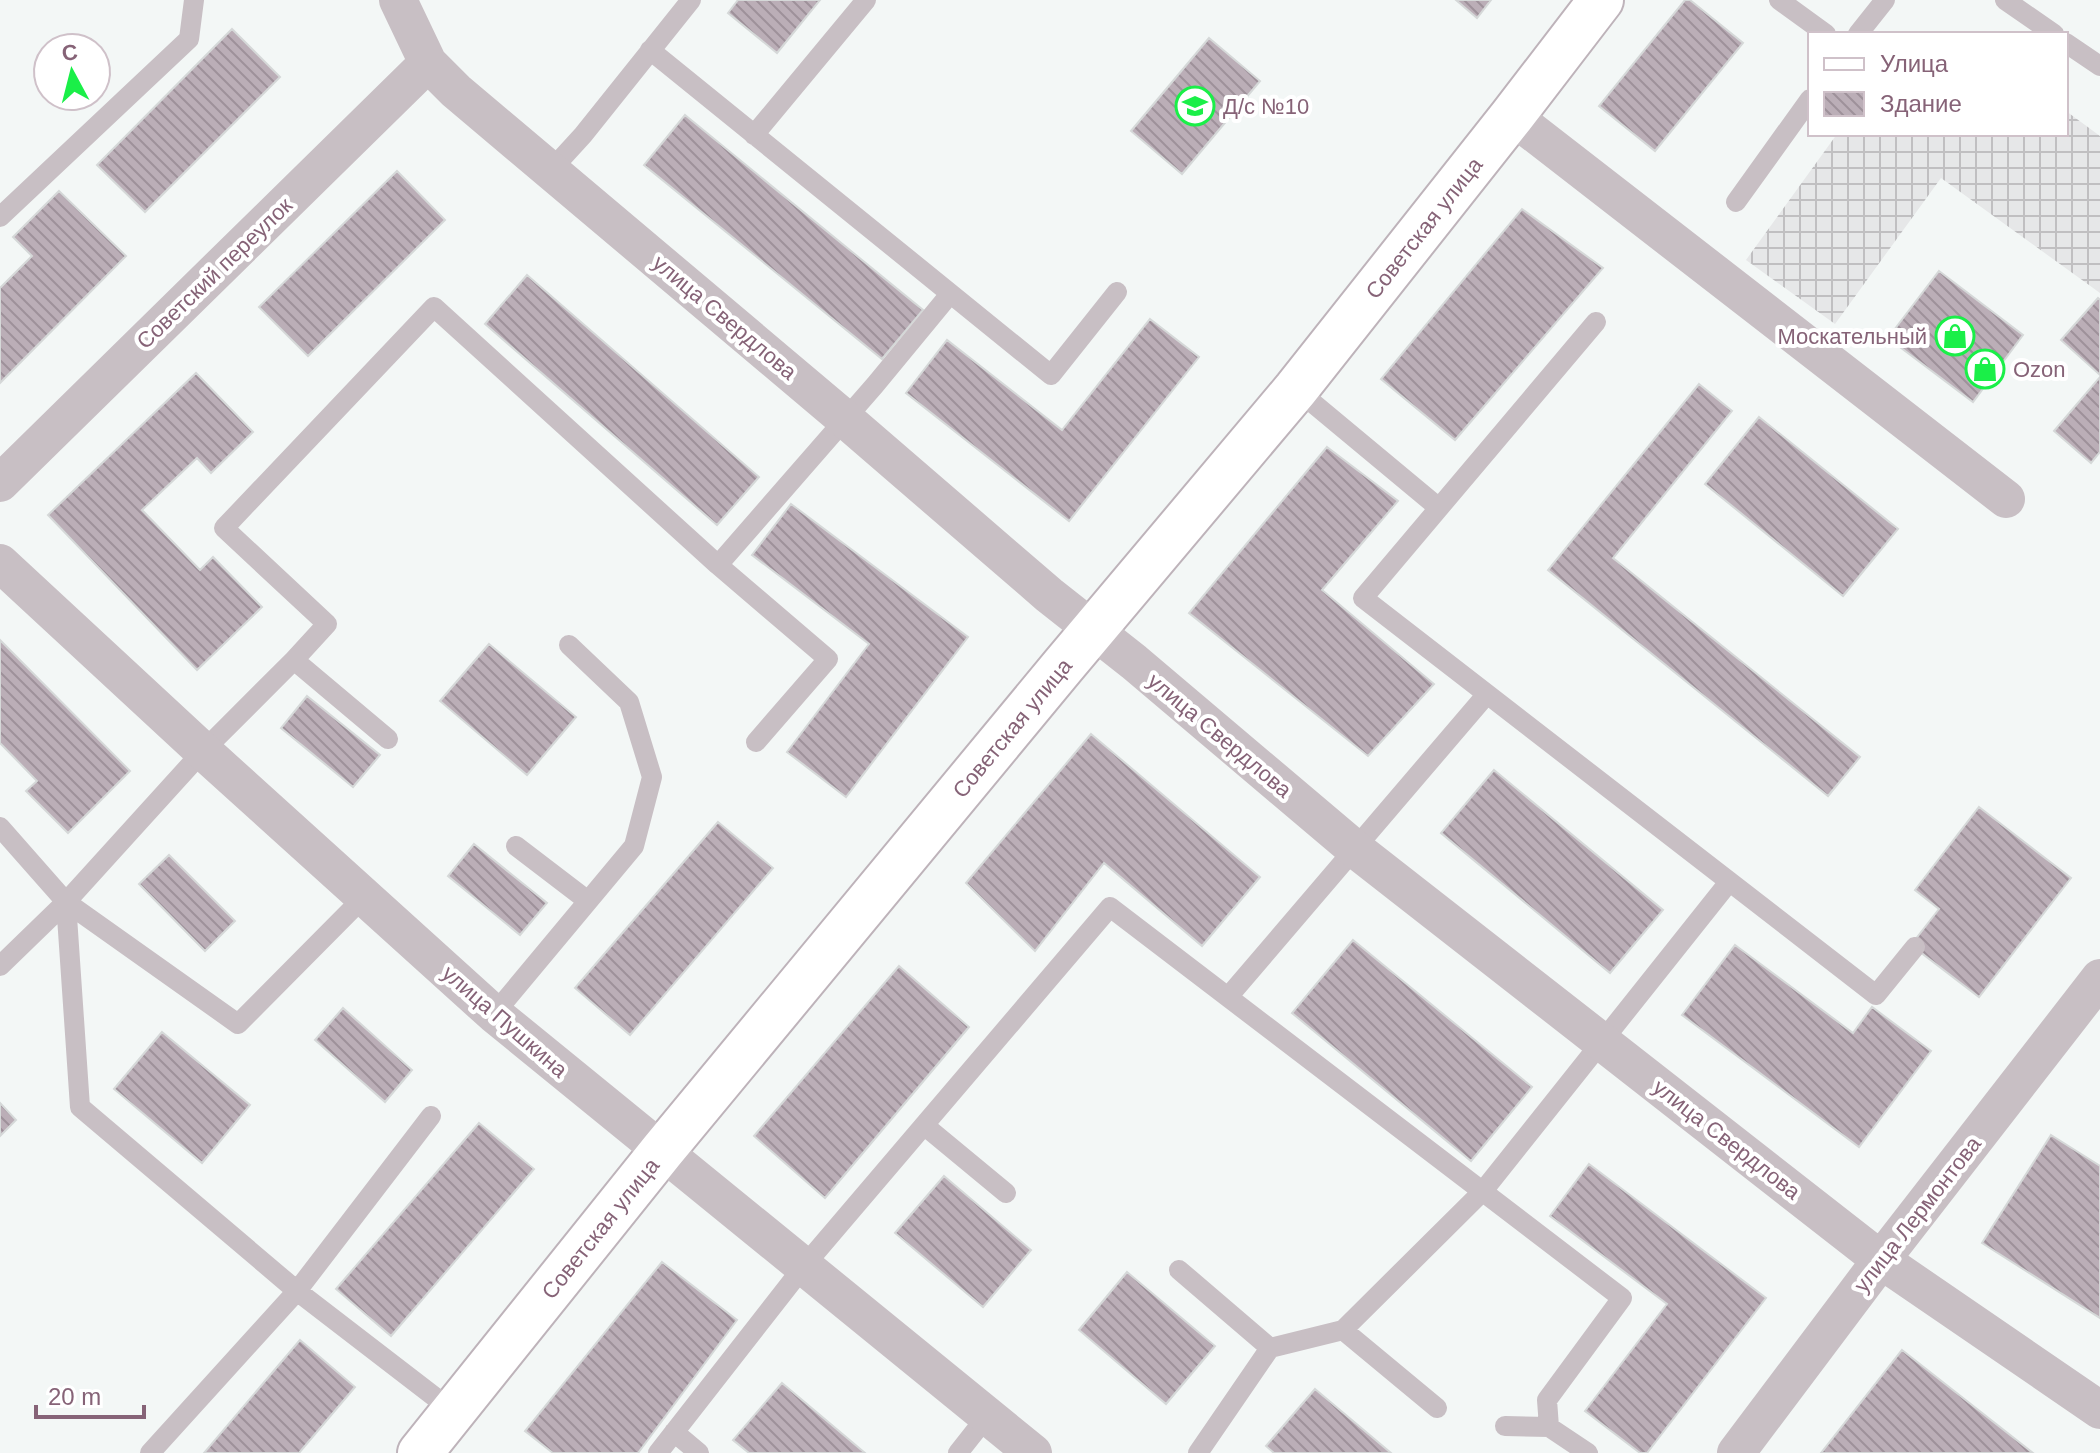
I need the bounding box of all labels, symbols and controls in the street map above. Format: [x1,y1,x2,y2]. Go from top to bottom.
north arrow [32,32,112,112]
legend [1808,32,2068,136]
text: С [60,39,79,66]
text: Улица [1880,50,1949,77]
school or university icon: Д/с №10 [1174,85,1216,127]
text: Здание [1880,90,1962,117]
place label: Д/с №10 [1223,94,1309,119]
street label: Советская улица [1361,152,1488,304]
street label: Советский переулок [132,193,297,354]
street label: улица Свердлова [648,250,802,385]
shop icon: Москательный [1934,315,1976,357]
place label: Москательный [1777,324,1927,349]
shop icon: Ozon [1964,348,2006,390]
place label: Ozon [2013,357,2066,382]
street label: Советская улица [947,653,1077,803]
street label: улица Свердлова [1143,668,1297,803]
street label: улица Пушкина [437,960,573,1083]
street label: улица Свердлова [1648,1074,1806,1205]
street label: улица Лермонтова [1849,1131,1986,1297]
street label: Советская улица [537,1153,665,1304]
scale bar [36,1369,144,1419]
text: 20 m [48,1383,101,1410]

